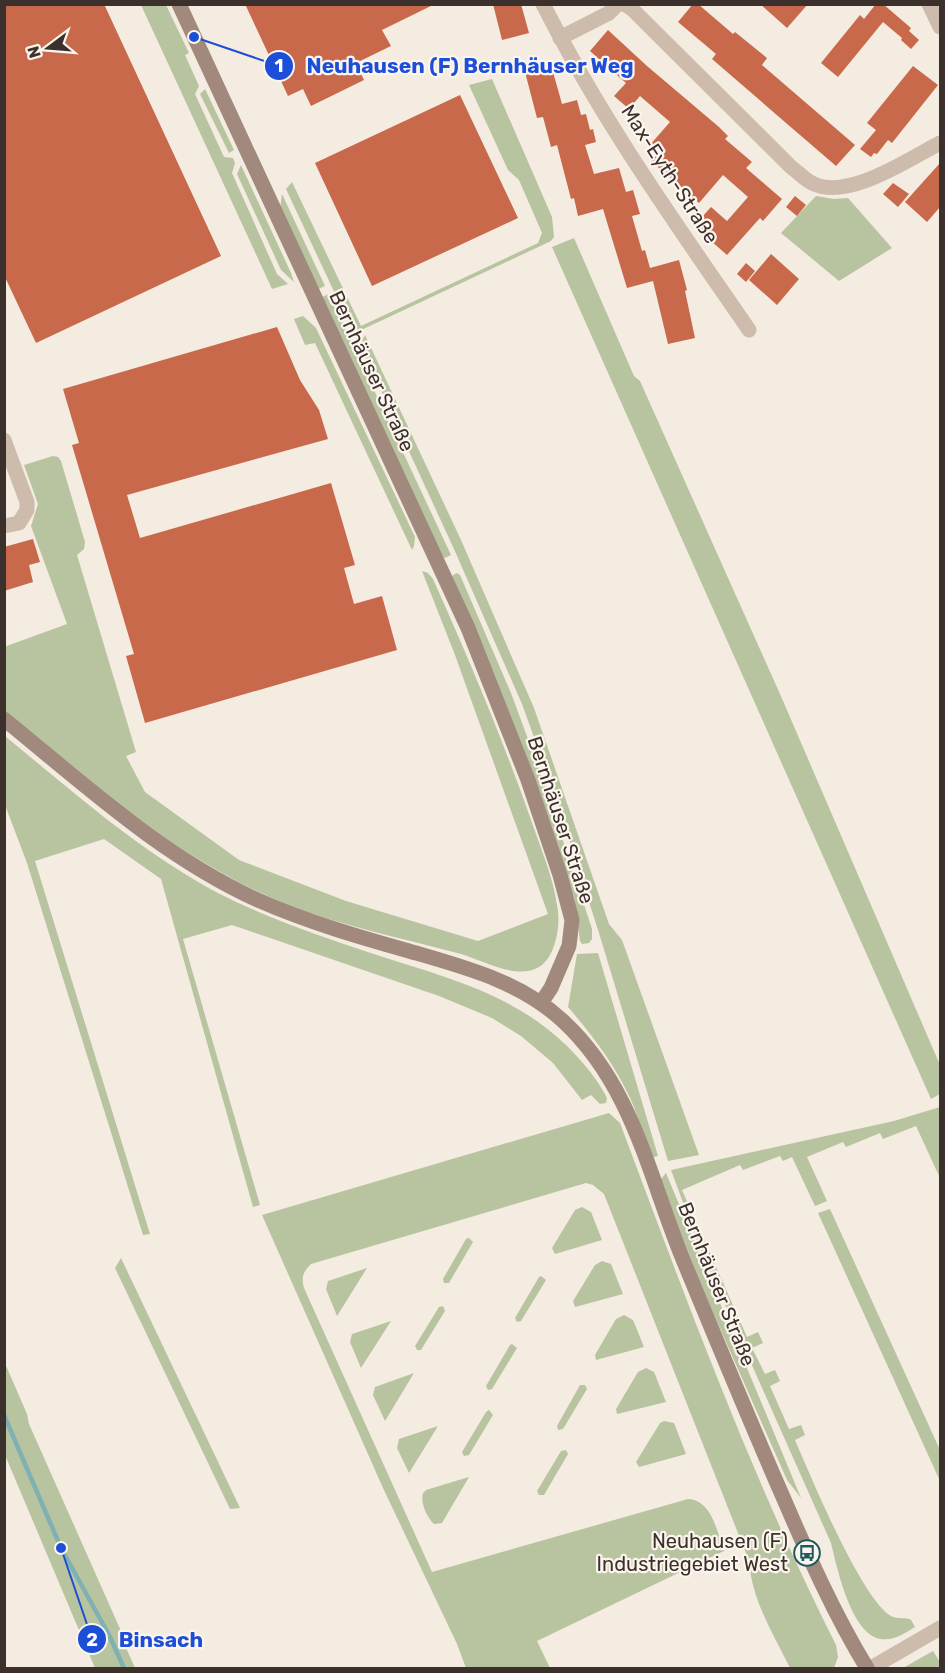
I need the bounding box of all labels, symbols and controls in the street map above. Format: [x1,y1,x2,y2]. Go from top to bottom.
north arrow [18,18,78,78]
text: N [23,44,45,60]
callout: Neuhausen (F) Bernhäuser Weg [264,47,646,86]
text: Neuhausen (F) Bernhäuser Weg [307,53,633,78]
text: 1 [275,55,283,77]
street label: Max-Eyth-Straße [616,100,724,248]
street label: Bernhäuser Straße [324,287,420,455]
street label: Bernhäuser Straße [523,733,599,907]
street label: Bernhäuser Straße [673,1199,761,1369]
place label: Neuhausen (F) Industriegebiet West [597,1529,788,1576]
bus stop icon: Neuhausen (F) Industriegebiet West [792,1538,822,1568]
callout: Binsach [77,1620,216,1659]
text: Binsach [119,1627,203,1652]
text: 2 [86,1629,98,1651]

